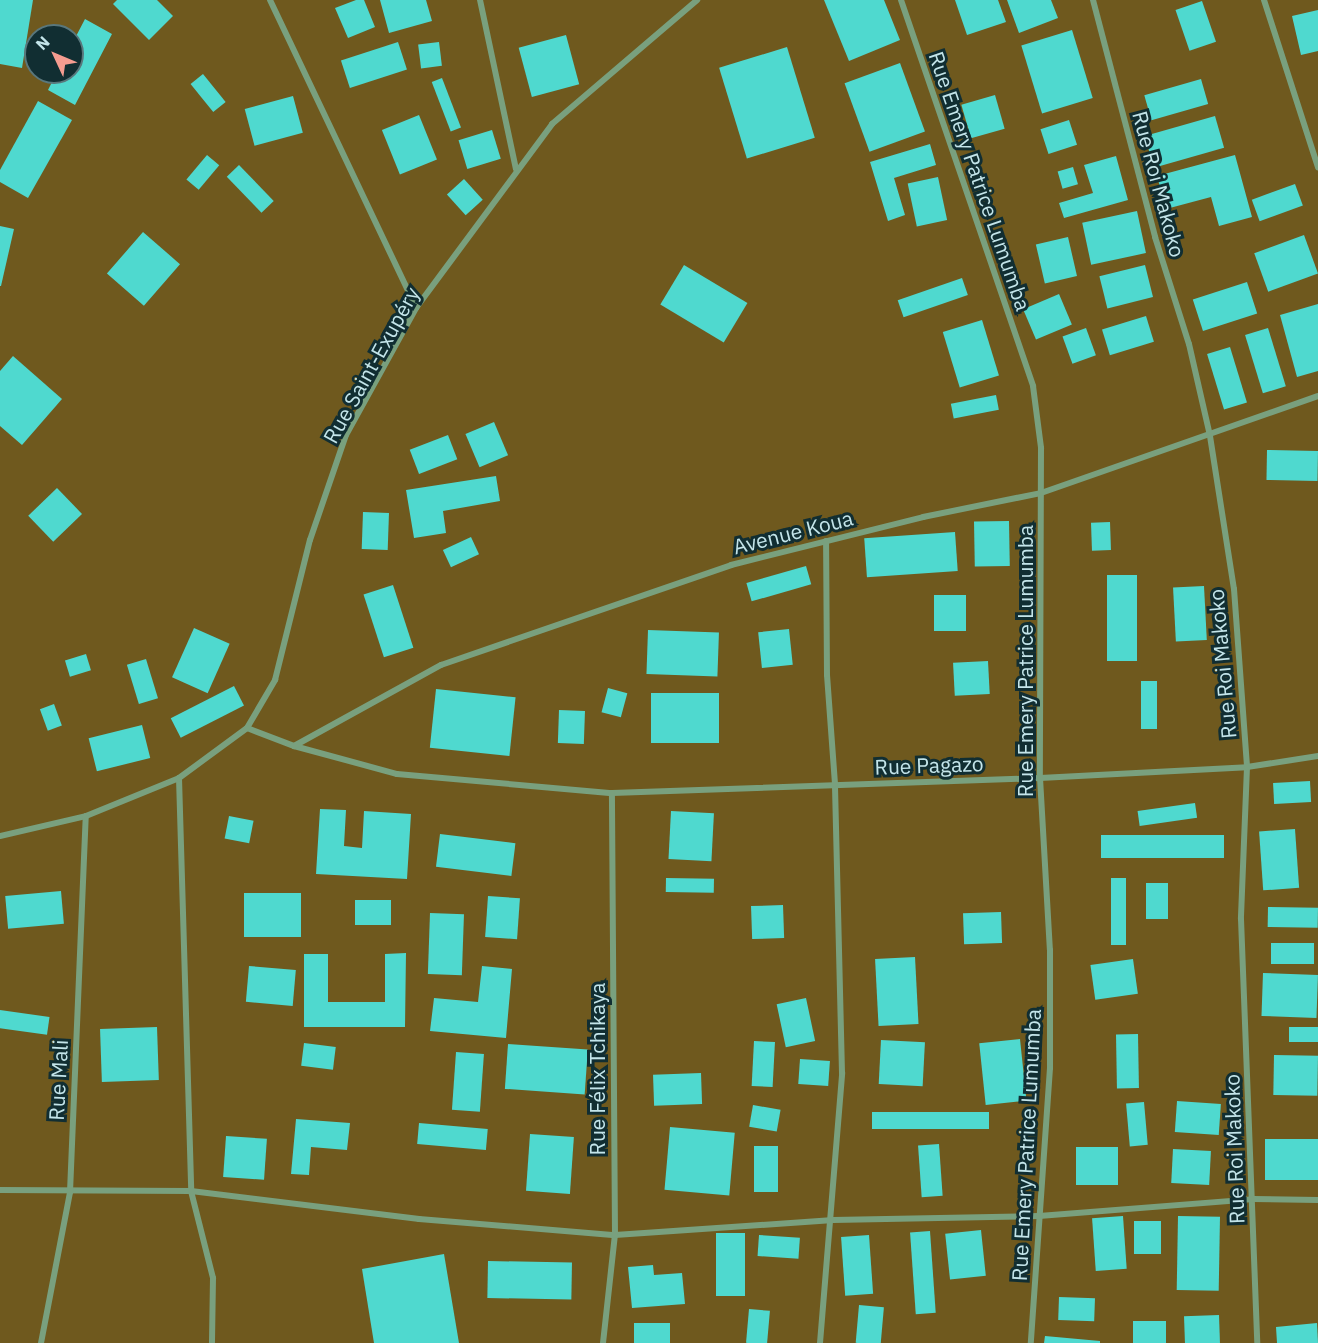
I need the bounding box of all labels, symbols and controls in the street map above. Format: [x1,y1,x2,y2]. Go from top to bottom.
north arrow [24,24,84,84]
text: N [31,32,54,54]
street label: Rue Emery Patrice Lumumba [924,48,1036,314]
street label: Rue Roi Makoko [1127,108,1191,260]
street label: Rue Saint-Exupéry [318,282,424,448]
street label: Avenue Koua [730,505,856,559]
street label: Rue Emery Patrice Lumumba [1012,525,1038,797]
street label: Rue Roi Makoko [1203,588,1241,740]
street label: Rue Pagazo [874,751,984,779]
street label: Rue Félix Tchikaya [584,982,610,1156]
street label: Rue Emery Patrice Lumumba [1006,1008,1046,1282]
street label: Rue Mali [43,1039,73,1121]
street label: Rue Roi Makoko [1219,1074,1249,1224]

